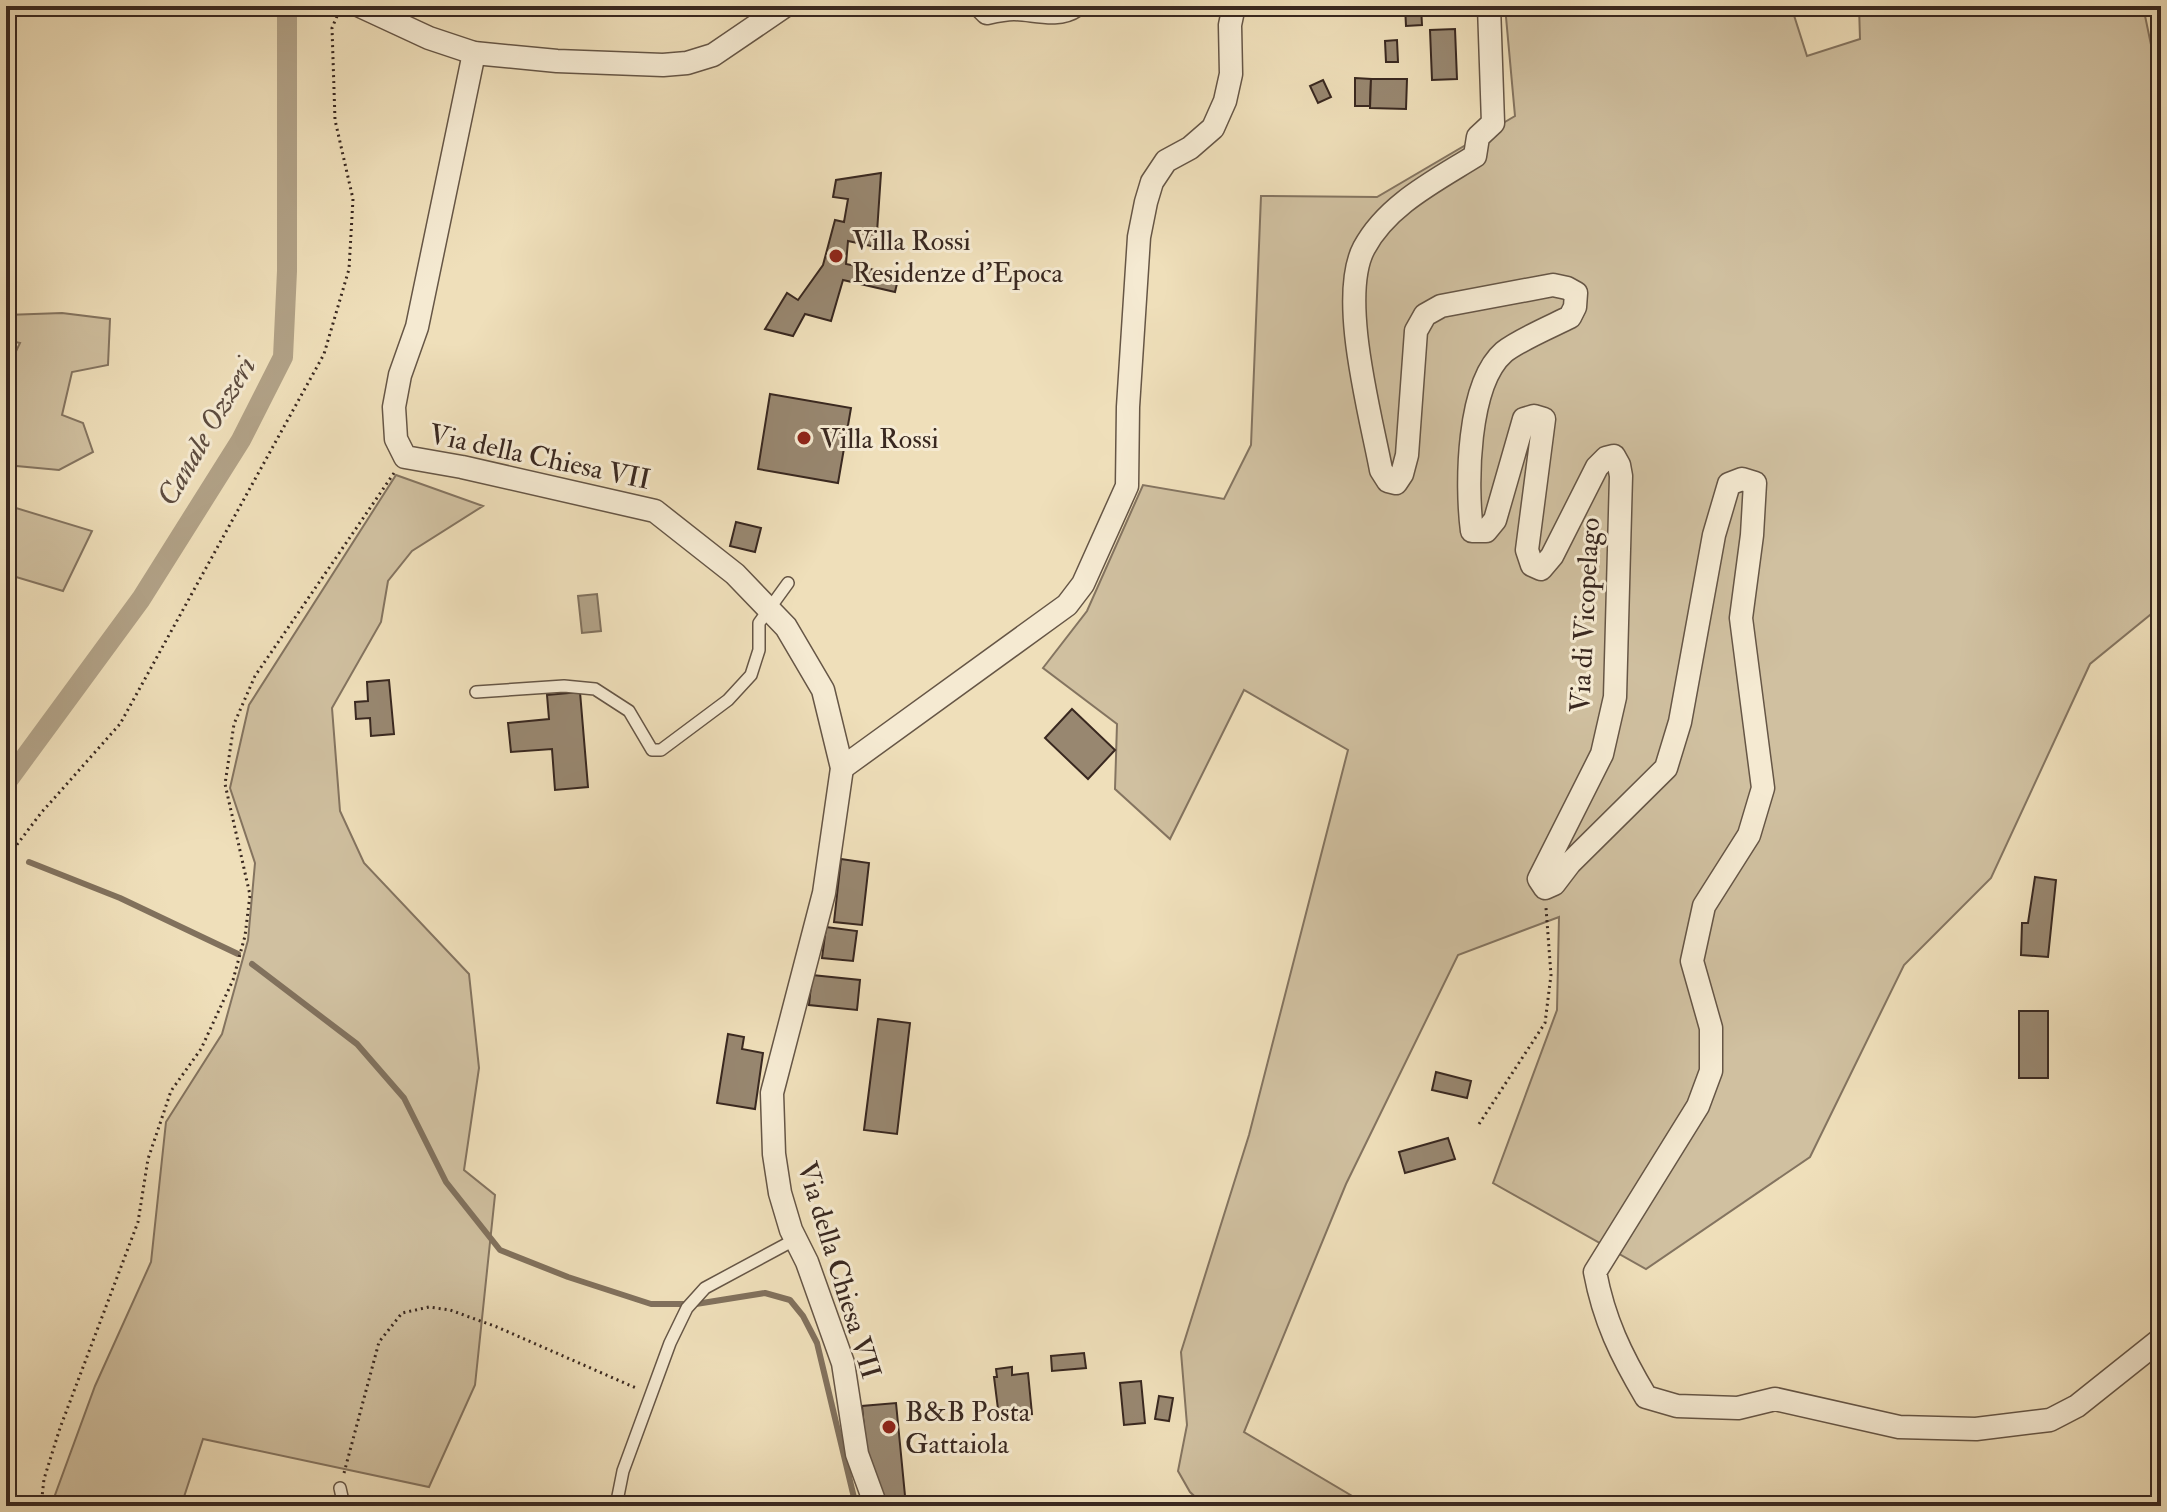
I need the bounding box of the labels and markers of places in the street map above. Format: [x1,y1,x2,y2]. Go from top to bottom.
place label: Villa Rossi Residenze d'Epoca [852,224,1063,291]
marker: Villa Rossi Residenze d'Epoca [827,247,845,265]
place label: Villa Rossi [820,422,939,457]
marker: Villa Rossi [795,429,813,447]
place label: B&B Posta Gattaiola [905,1395,1031,1462]
marker: B&B Posta Gattaiola [880,1418,898,1436]

